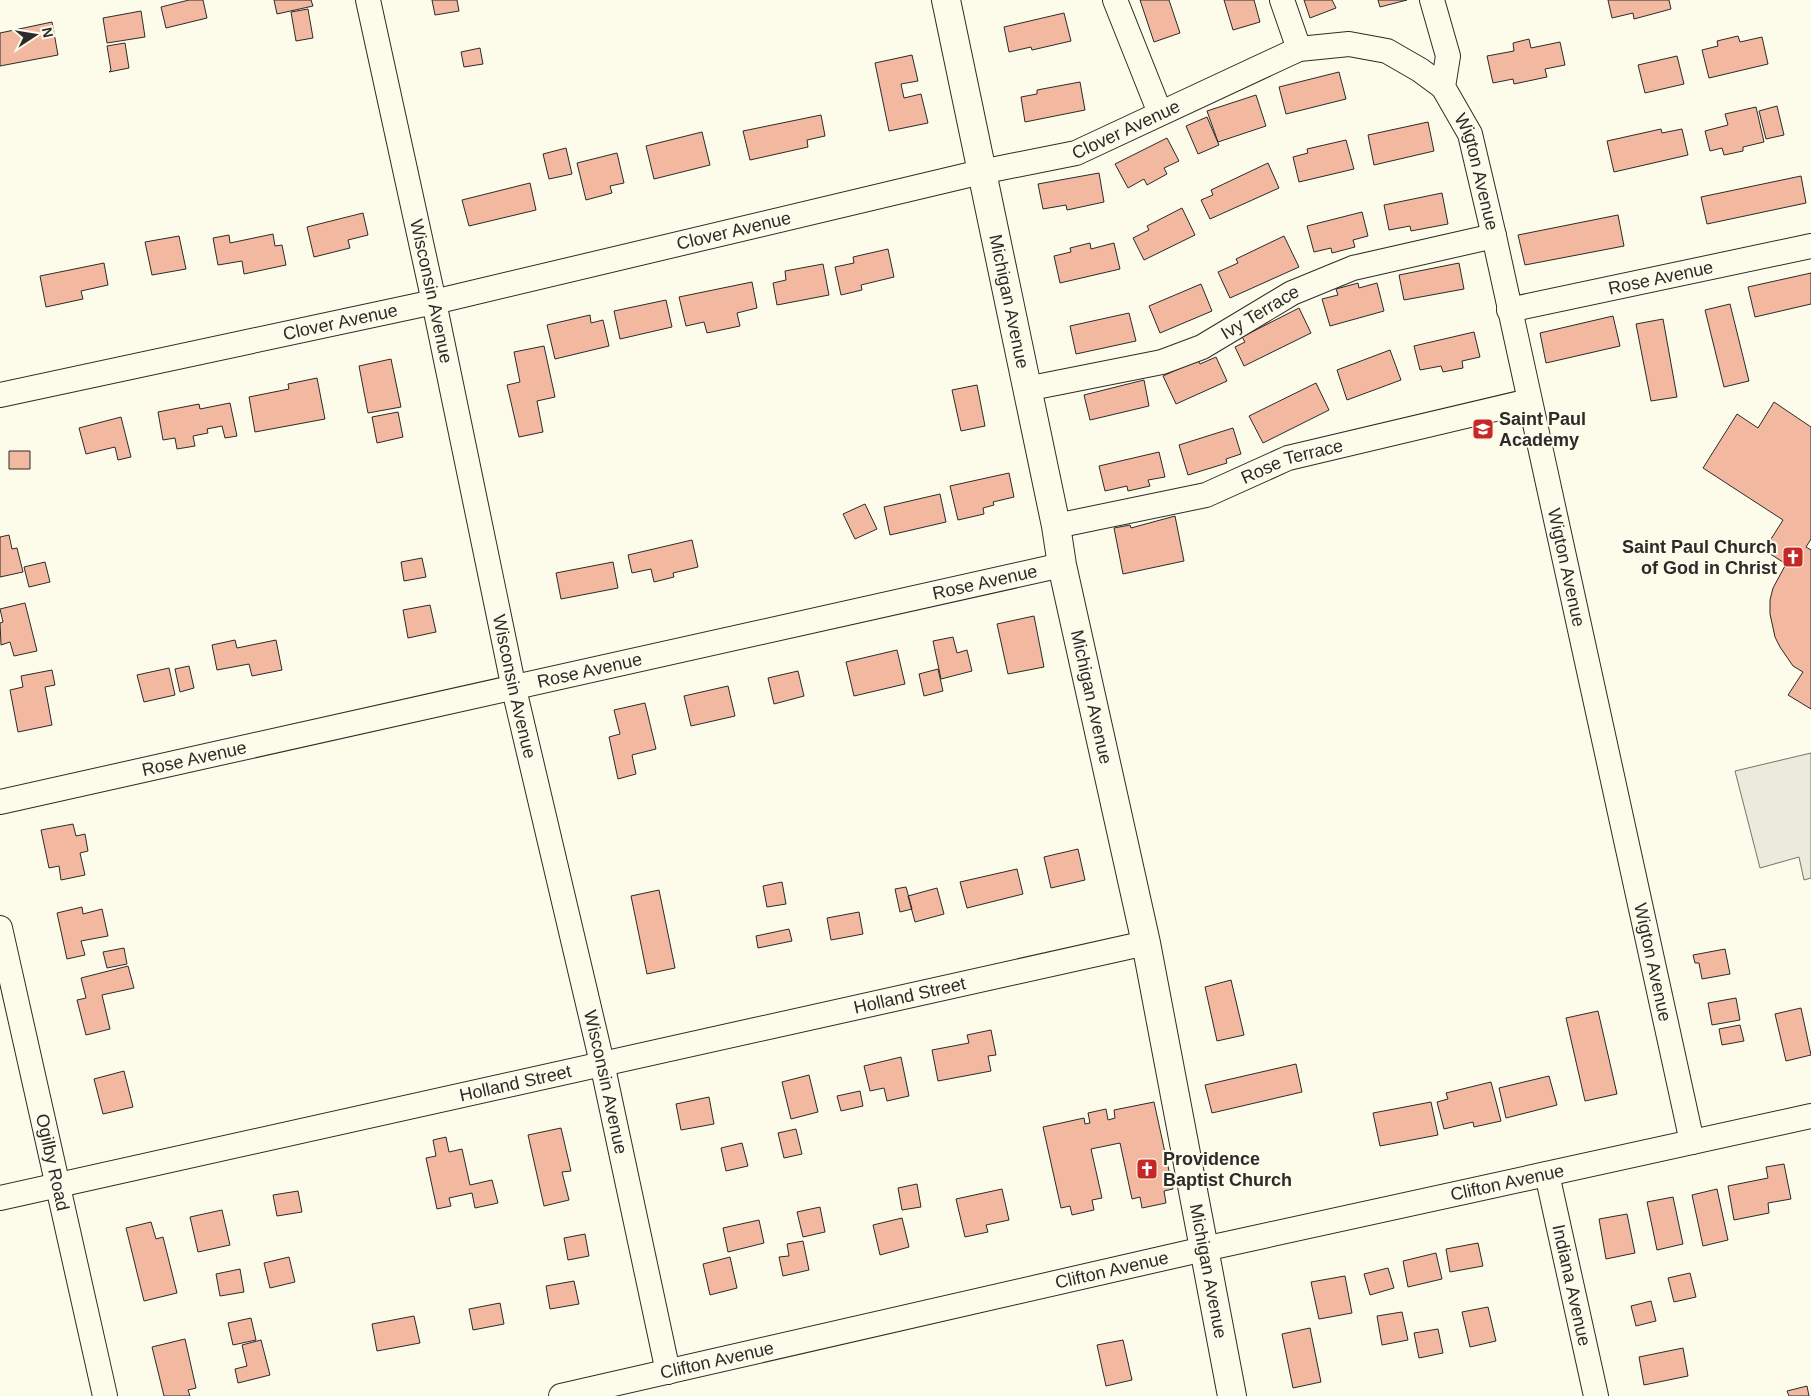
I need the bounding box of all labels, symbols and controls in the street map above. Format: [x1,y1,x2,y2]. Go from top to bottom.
north arrow [10,10,60,60]
text: N [39,26,57,39]
street label: Clover Avenue [1069,96,1183,163]
street label: Wigton Avenue [1450,110,1502,232]
street label: Clover Avenue [675,208,793,254]
street label: Wisconsin Avenue [406,217,456,365]
street label: Michigan Avenue [985,232,1033,370]
street label: Rose Avenue [1606,257,1715,299]
street label: Ivy Terrace [1217,281,1302,343]
street label: Clover Avenue [281,300,399,344]
place label: Saint Paul Academy [1499,409,1586,450]
school or university icon: Saint Paul Academy [1471,417,1495,441]
street label: Rose Terrace [1238,435,1345,488]
street label: Wigton Avenue [1544,506,1589,629]
place label: Saint Paul Church of God in Christ [1622,537,1777,578]
church icon: Saint Paul Church of God in Christ [1781,545,1805,569]
street label: Rose Avenue [930,561,1039,604]
street label: Wisconsin Avenue [489,613,540,760]
street label: Michigan Avenue [1067,628,1116,766]
street label: Rose Avenue [535,649,644,692]
street label: Rose Avenue [140,737,249,780]
street label: Wigton Avenue [1630,901,1675,1023]
street label: Holland Street [852,973,968,1018]
street label: Wisconsin Avenue [580,1008,631,1156]
street label: Holland Street [458,1061,573,1105]
street label: Ogilby Road [32,1112,73,1213]
place label: Providence Baptist Church [1163,1149,1292,1190]
church icon: Providence Baptist Church [1135,1157,1159,1181]
street label: Clifton Avenue [1449,1160,1566,1205]
street label: Michigan Avenue [1186,1202,1231,1340]
street label: Indiana Avenue [1548,1223,1595,1348]
street label: Clifton Avenue [1053,1247,1170,1293]
street label: Clifton Avenue [658,1338,776,1383]

